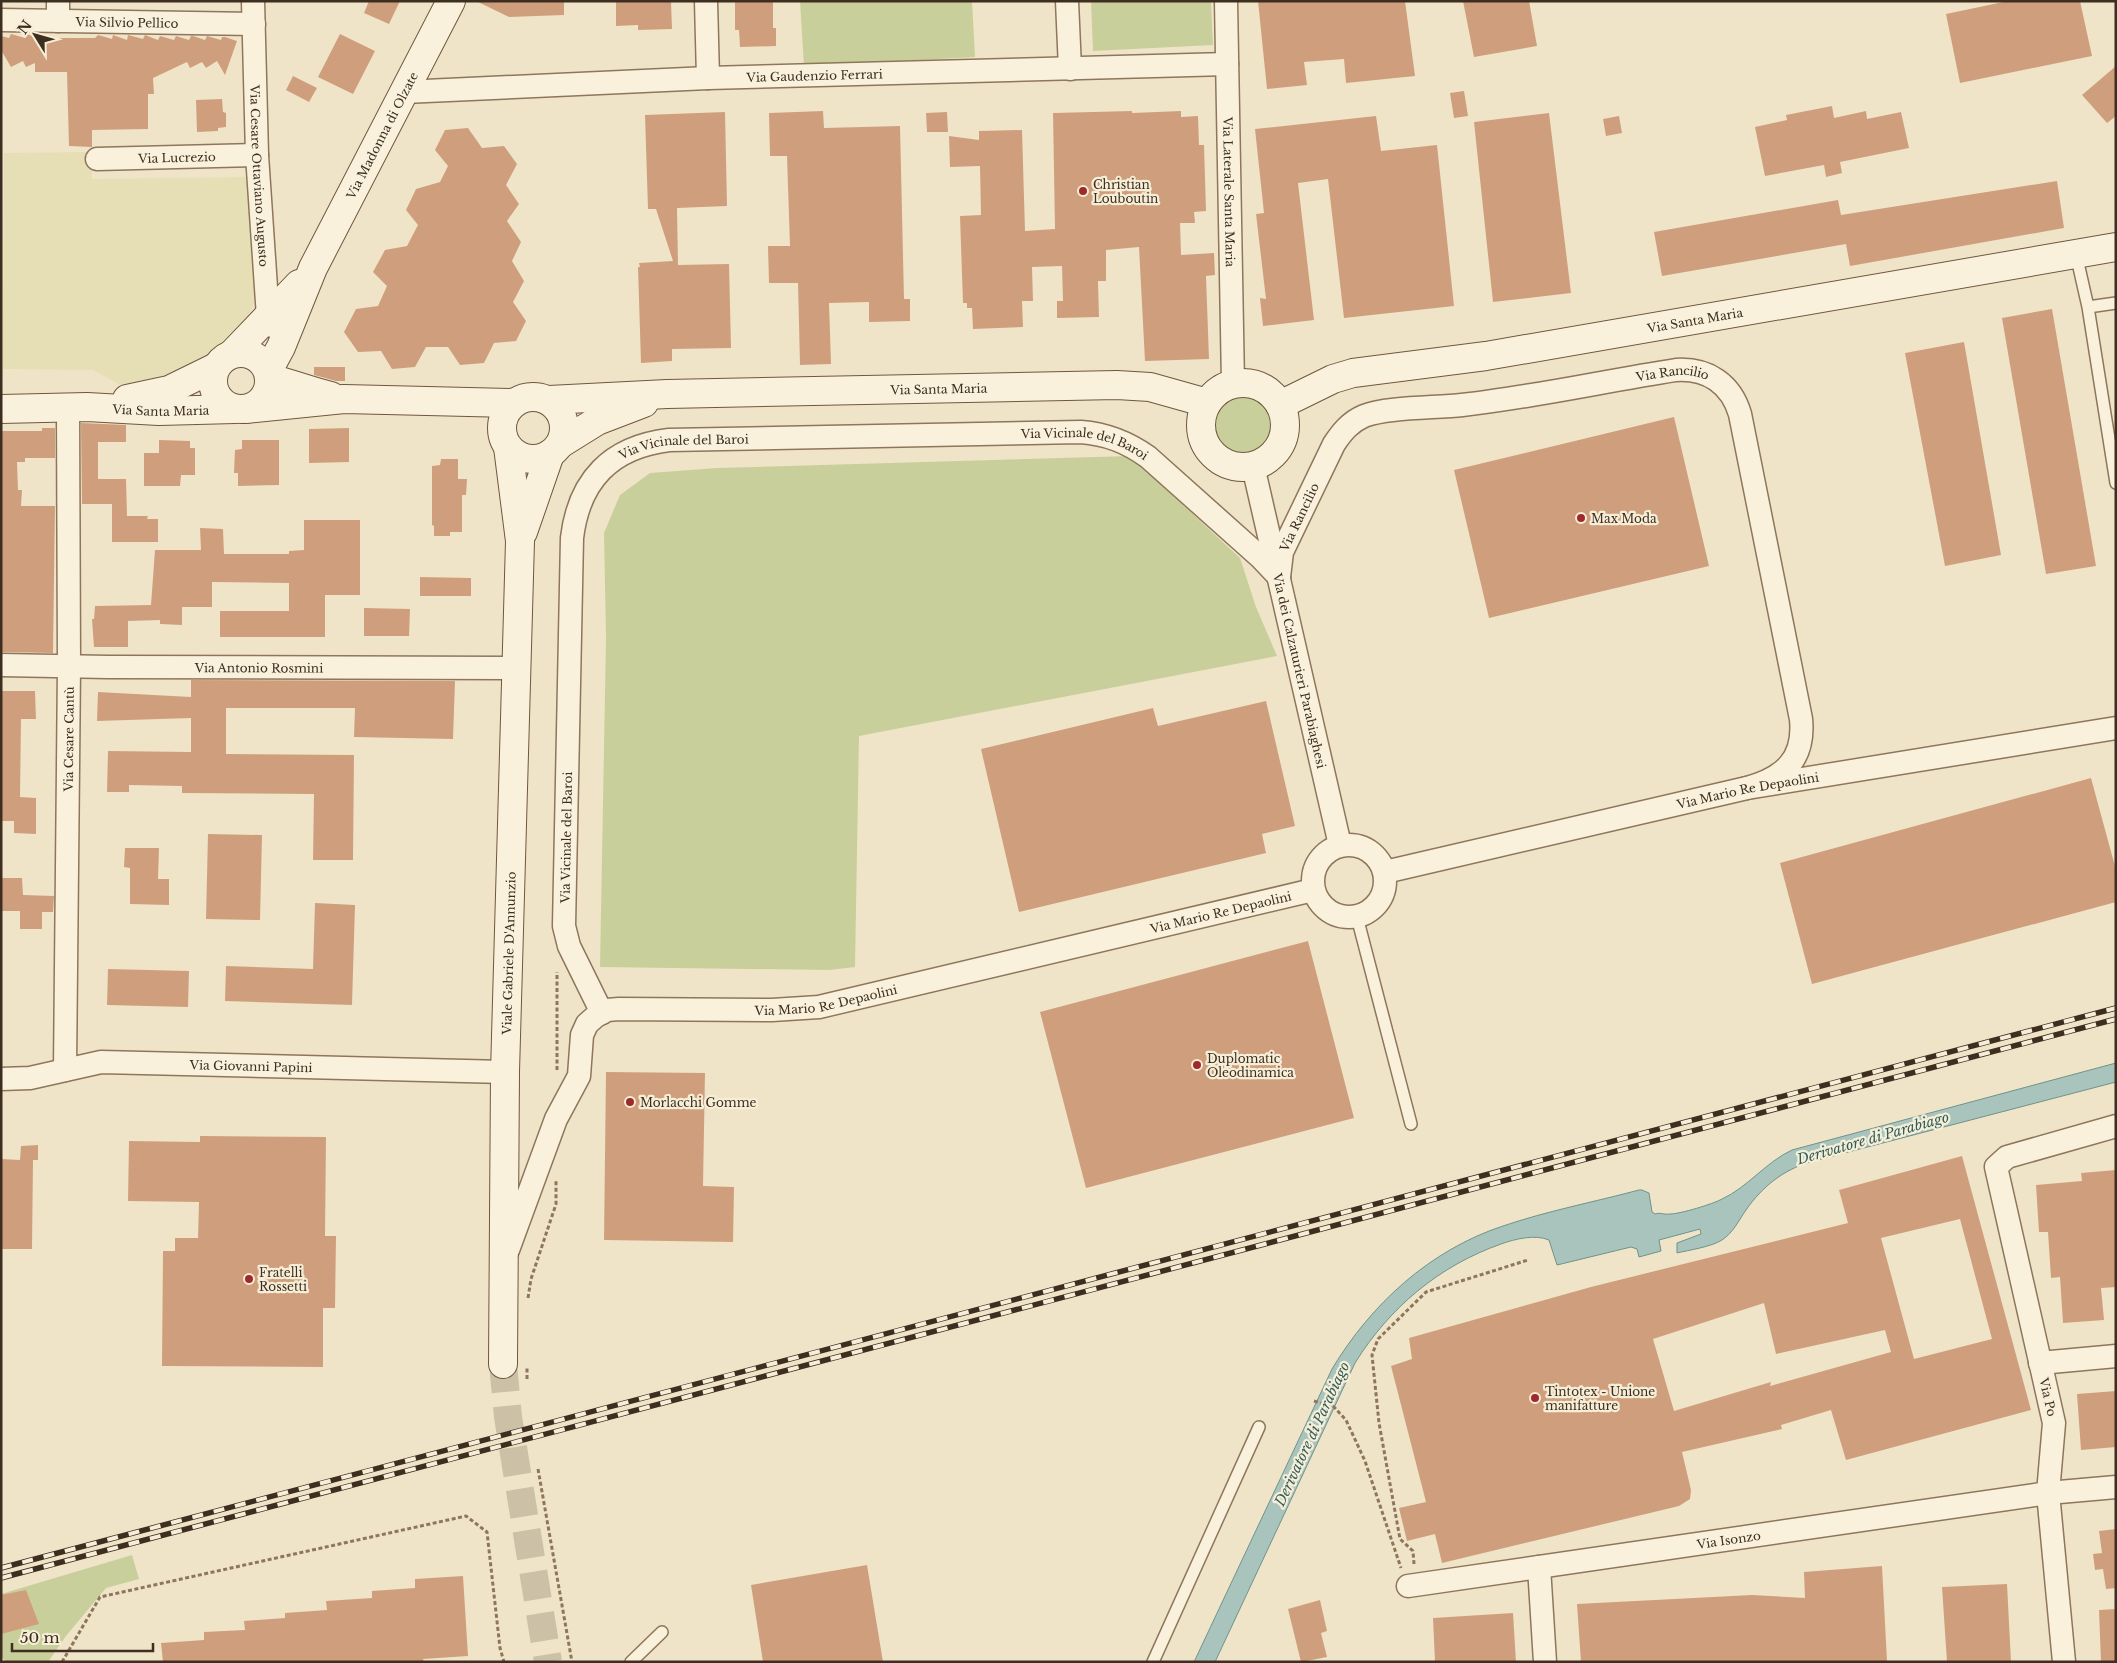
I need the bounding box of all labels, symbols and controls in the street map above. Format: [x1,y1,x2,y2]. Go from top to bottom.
north arrow [10,10,60,60]
street label: Via Silvio Pellico [74,14,179,30]
text: N [13,17,36,38]
street label: Via Gaudenzio Ferrari [745,66,883,84]
street label: Via Madonna di Olzate [342,69,421,202]
street label: Via Cesare Ottaviano Augusto [248,84,272,267]
street label: Via Laterale Santa Maria [1221,116,1238,268]
street label: Via Lucrezio [137,149,216,165]
place label: Christian Louboutin [1093,177,1158,206]
marker: Christian Louboutin [1077,185,1089,197]
street label: Via Santa Maria [1645,304,1744,336]
street label: Via Rancilio [1634,362,1712,384]
street label: Via Santa Maria [889,380,988,397]
street label: Via Santa Maria [111,401,210,419]
street label: Via Vicinale del Baroi [1020,424,1152,463]
street label: Via Vicinale del Baroi [615,431,749,463]
street label: Via Rancilio [1276,480,1322,555]
place label: Max Moda [1591,511,1657,526]
marker: Max Moda [1575,512,1587,524]
street label: Via dei Calzaturieri Parabiaghesi [1270,571,1330,770]
street label: Via Antonio Rosmini [194,660,323,675]
street label: Via Cesare Cantù [60,686,76,793]
street label: Via Mario Re Depaolini [1674,769,1820,812]
street label: Via Vicinale del Baroi [557,771,575,904]
street label: Viale Gabriele D'Annunzio [499,871,518,1036]
street label: Via Mario Re Depaolini [1148,888,1293,936]
street label: Via Mario Re Depaolini [754,981,899,1018]
place label: Duplomatic Oleodinamica [1207,1051,1294,1080]
street label: Via Giovanni Papini [189,1057,313,1075]
marker: Duplomatic Oleodinamica [1191,1059,1203,1071]
place label: Morlacchi Gomme [640,1095,757,1110]
marker: Morlacchi Gomme [624,1096,636,1108]
water label: Derivatore di Parabiago [1794,1108,1951,1169]
place label: Fratelli Rossetti [259,1265,307,1294]
marker: Fratelli Rossetti [243,1273,255,1285]
water label: Derivatore di Parabiago [1270,1359,1353,1510]
street label: Via Po [2036,1375,2060,1418]
place label: Tintotex - Unione manifatture [1545,1384,1655,1413]
marker: Tintotex - Unione manifatture [1529,1392,1541,1404]
street label: Via Isonzo [1695,1527,1762,1552]
scale bar [12,1620,154,1652]
text: 50 m [20,1628,60,1647]

